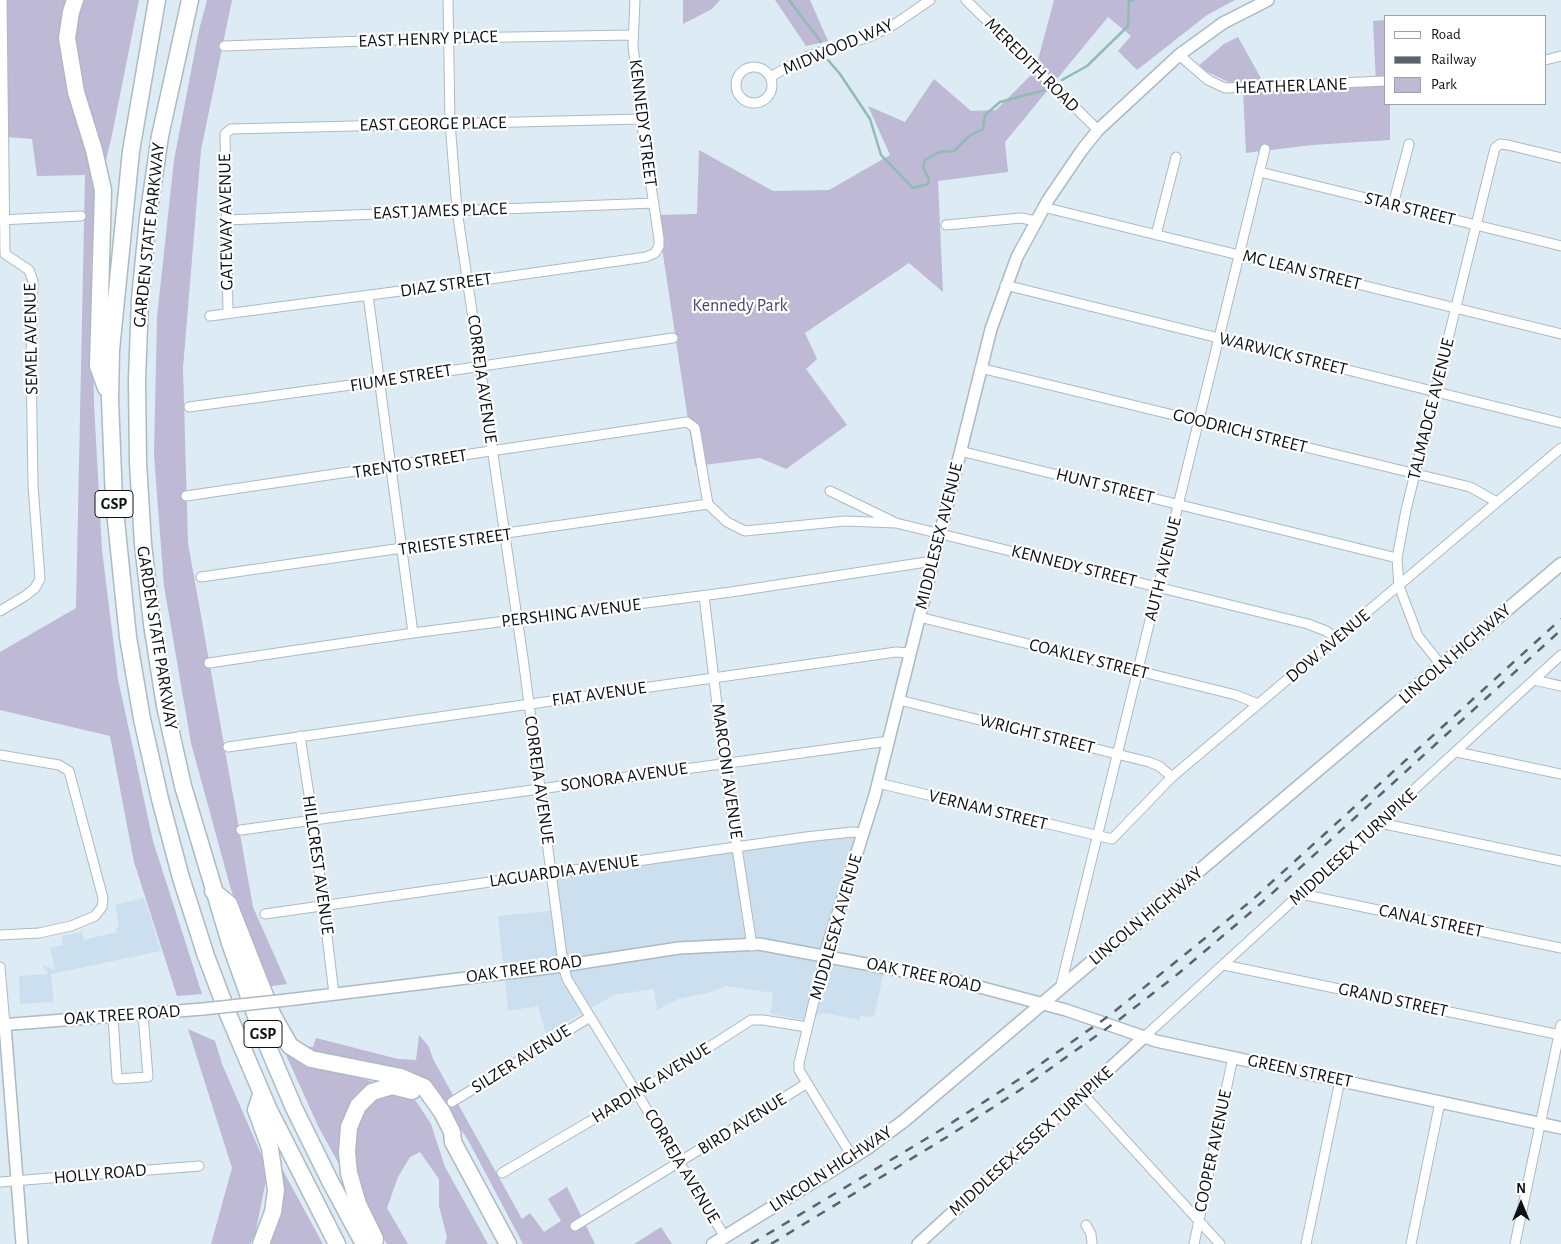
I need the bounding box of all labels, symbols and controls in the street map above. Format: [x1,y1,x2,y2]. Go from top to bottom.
street label: MEREDITH ROAD [980,13,1084,117]
street label: MIDWOOD WAY [779,14,897,80]
legend [1384,15,1546,105]
street label: EAST HENRY PLACE [358,26,498,52]
text: Road [1431,27,1461,42]
text: Railway [1431,52,1476,67]
street label: KENNEDY STREET [624,58,662,188]
street label: HEATHER LANE [1235,73,1347,99]
text: Park [1431,77,1457,92]
street label: EAST GEORGE PLACE [359,112,507,136]
street label: GARDEN STATE PARKWAY [129,141,169,329]
street label: GATEWAY AVENUE [214,154,238,290]
street label: STAR STREET [1362,187,1458,231]
street label: EAST JAMES PLACE [372,198,508,224]
street label: MC LEAN STREET [1240,245,1364,295]
street label: DIAZ STREET [399,268,493,302]
street label: SEMEL AVENUE [19,283,43,395]
park label: Kennedy Park [692,295,788,317]
street label: CORREJA AVENUE [462,313,502,445]
street label: WARWICK STREET [1217,328,1349,380]
street label: TALMADGE AVENUE [1403,336,1459,482]
street label: FIUME STREET [348,359,454,397]
street label: GOODRICH STREET [1171,404,1309,458]
street label: TRENTO STREET [351,444,469,484]
street label: MIDDLESEX AVENUE [910,460,968,612]
street label: HUNT STREET [1054,463,1156,509]
road number: GSP [95,490,133,518]
street label: AUTH AVENUE [1140,515,1186,623]
street label: TRIESTE STREET [397,523,513,561]
street label: KENNEDY STREET [1009,540,1139,592]
street label: GARDEN STATE PARKWAY [132,544,182,732]
street label: PERSHING AVENUE [500,594,642,632]
street label: LINCOLN HIGHWAY [1394,599,1516,709]
street label: DOW AVENUE [1282,605,1374,687]
street label: COAKLEY STREET [1027,634,1151,684]
street label: FIAT AVENUE [551,677,647,711]
street label: MARCONI AVENUE [707,702,747,840]
street label: WRIGHT STREET [977,709,1097,759]
street label: CORREJA AVENUE [519,714,559,846]
street label: SONORA AVENUE [559,757,689,797]
street label: MIDDLESEX TURNPIKE [1285,784,1421,910]
street label: VERNAM STREET [926,785,1050,835]
street label: HILLCREST AVENUE [298,794,338,936]
street label: LAGUARDIA AVENUE [488,850,640,892]
street label: MIDDLESEX AVENUE [805,852,867,1002]
street label: LINCOLN HIGHWAY [1085,862,1207,970]
street label: CANAL STREET [1377,899,1485,943]
street label: OAK TREE ROAD [465,950,583,988]
street label: OAK TREE ROAD [865,952,983,998]
street label: GRAND STREET [1336,978,1450,1022]
street label: OAK TREE ROAD [63,1000,181,1030]
street label: SILZER AVENUE [467,1020,575,1098]
road number: GSP [244,1021,282,1048]
street label: HARDING AVENUE [588,1038,714,1128]
street label: GREEN STREET [1246,1049,1354,1093]
street label: MIDDLESEX-ESSEX TURNPIKE [945,1062,1117,1220]
street label: BIRD AVENUE [694,1088,790,1160]
street label: COOPER AVENUE [1190,1088,1236,1214]
street label: CORREJA AVENUE [639,1105,725,1227]
street label: LINCOLN HIGHWAY [765,1121,897,1217]
street label: HOLLY ROAD [53,1159,147,1189]
north arrow [1496,1179,1546,1229]
text: N [1516,1182,1526,1196]

